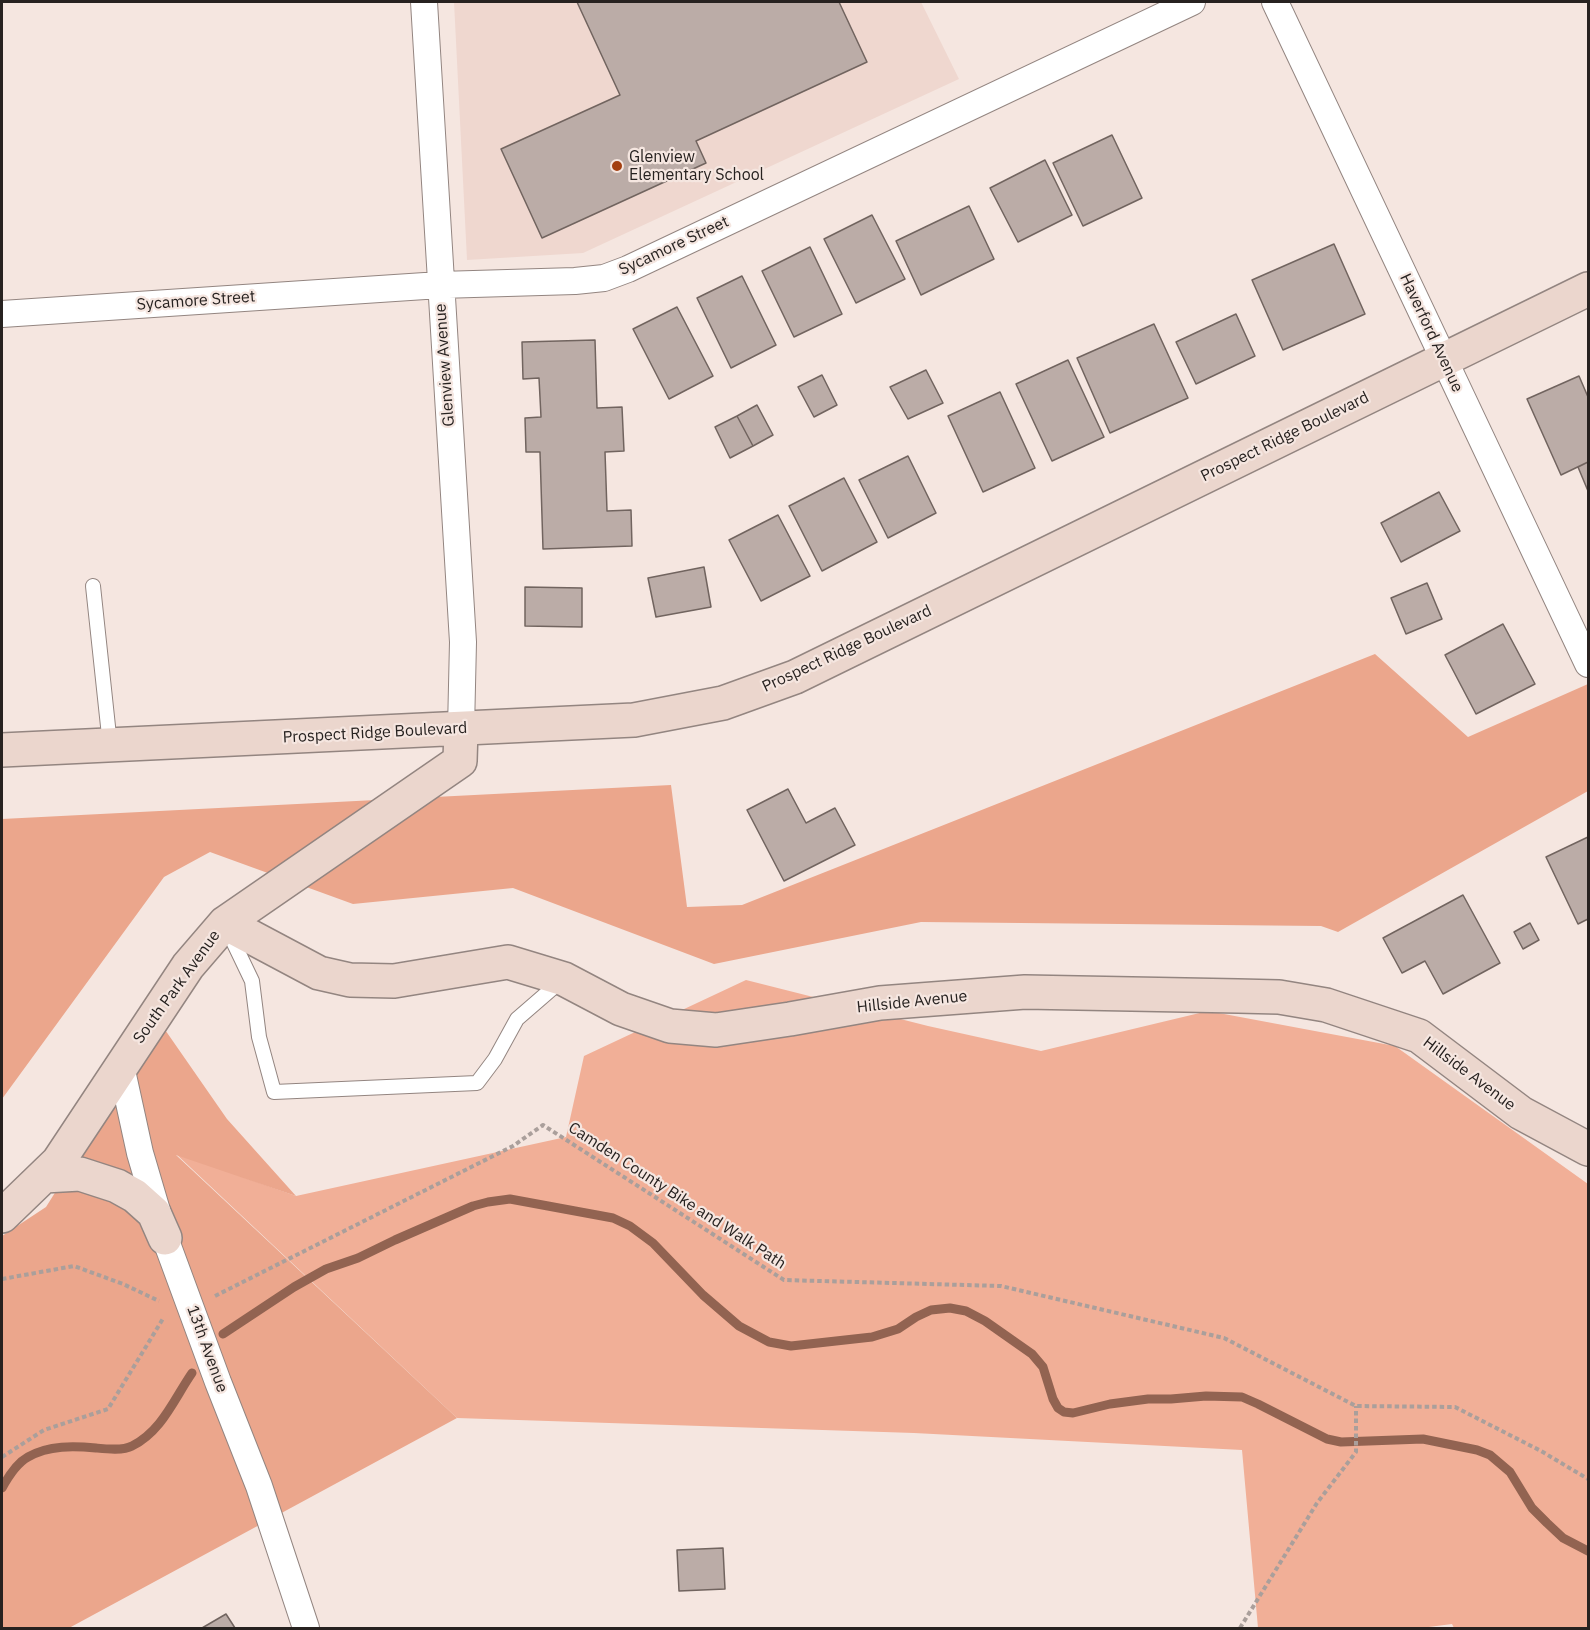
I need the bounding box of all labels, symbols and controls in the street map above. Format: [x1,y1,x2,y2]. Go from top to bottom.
place label: Glenview Elementary School [629,147,764,185]
marker: Glenview Elementary School [610,159,624,173]
street label: Sycamore Street [616,212,732,280]
street label: Haverford Avenue [1395,271,1467,395]
street label: Sycamore Street [136,287,256,315]
street label: Glenview Avenue [431,303,459,427]
street label: Prospect Ridge Boulevard [1198,388,1372,486]
street label: Prospect Ridge Boulevard [759,601,935,697]
street label: Prospect Ridge Boulevard [282,719,468,747]
street label: South Park Avenue [129,927,225,1047]
street label: Hillside Avenue [856,987,968,1017]
street label: Hillside Avenue [1419,1033,1519,1115]
street label: Camden County Bike and Walk Path [565,1118,789,1274]
street label: 13th Avenue [182,1303,232,1395]

